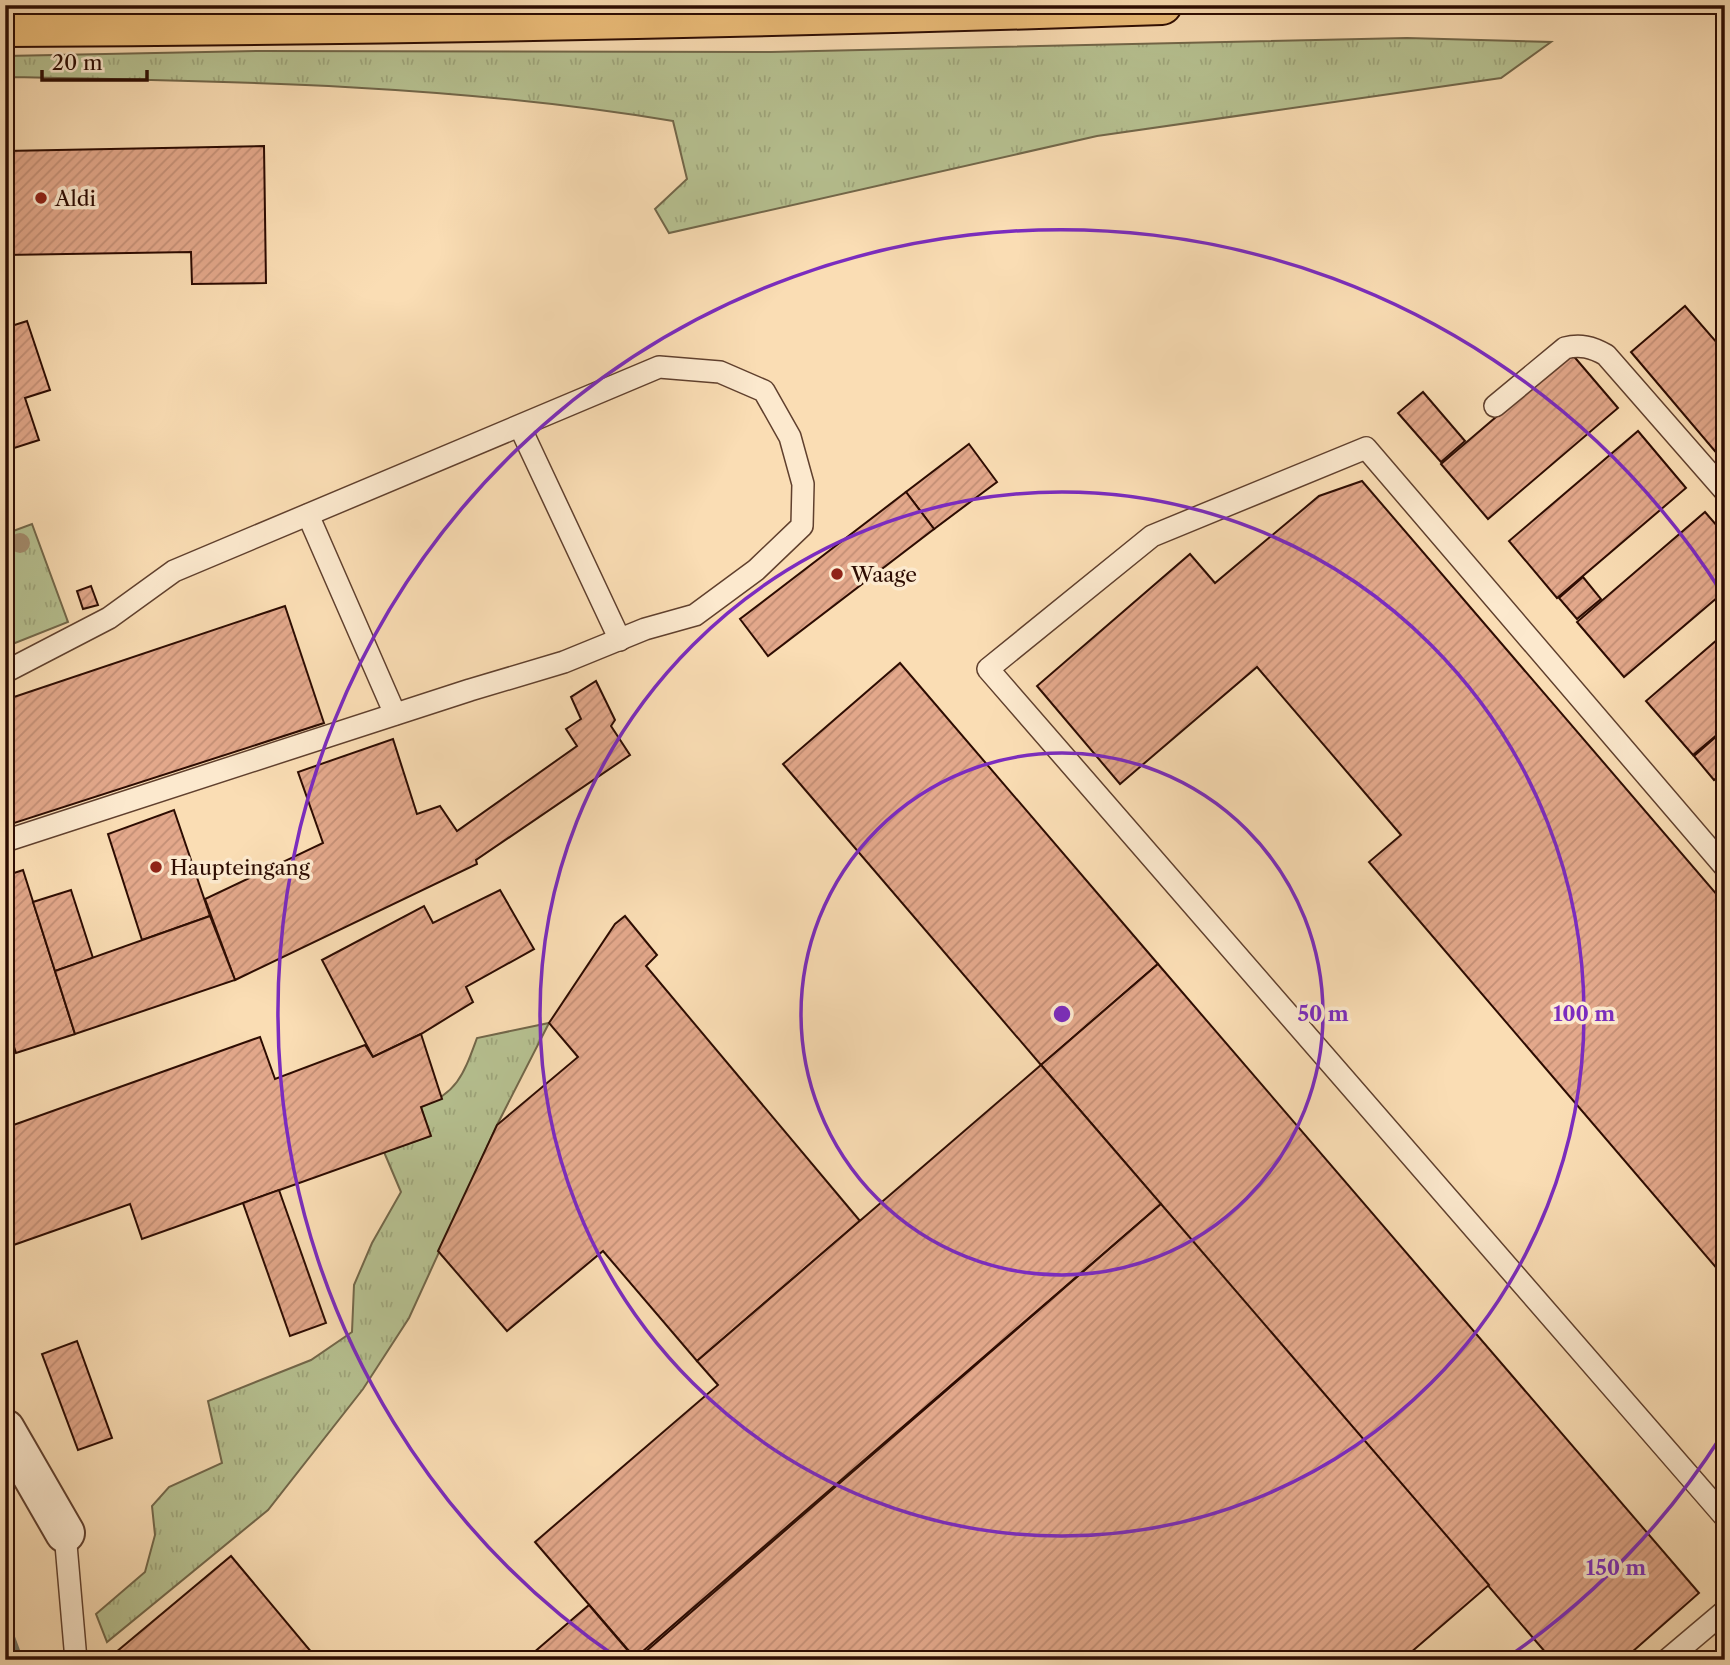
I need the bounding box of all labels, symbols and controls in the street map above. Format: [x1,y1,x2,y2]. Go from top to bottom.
scale bar [42,38,147,82]
text: 20 m [52,50,103,75]
place label: Aldi [54,186,96,211]
marker: Aldi [33,190,49,206]
place label: Waage [850,562,917,587]
marker: Waage [829,566,845,582]
place label: Haupteingang [170,855,311,880]
marker: Haupteingang [148,859,164,875]
text: 50 m [1297,1001,1349,1026]
text: 100 m [1553,1001,1615,1026]
centre of rings [1050,1002,1074,1026]
text: 150 m [1586,1555,1646,1580]

